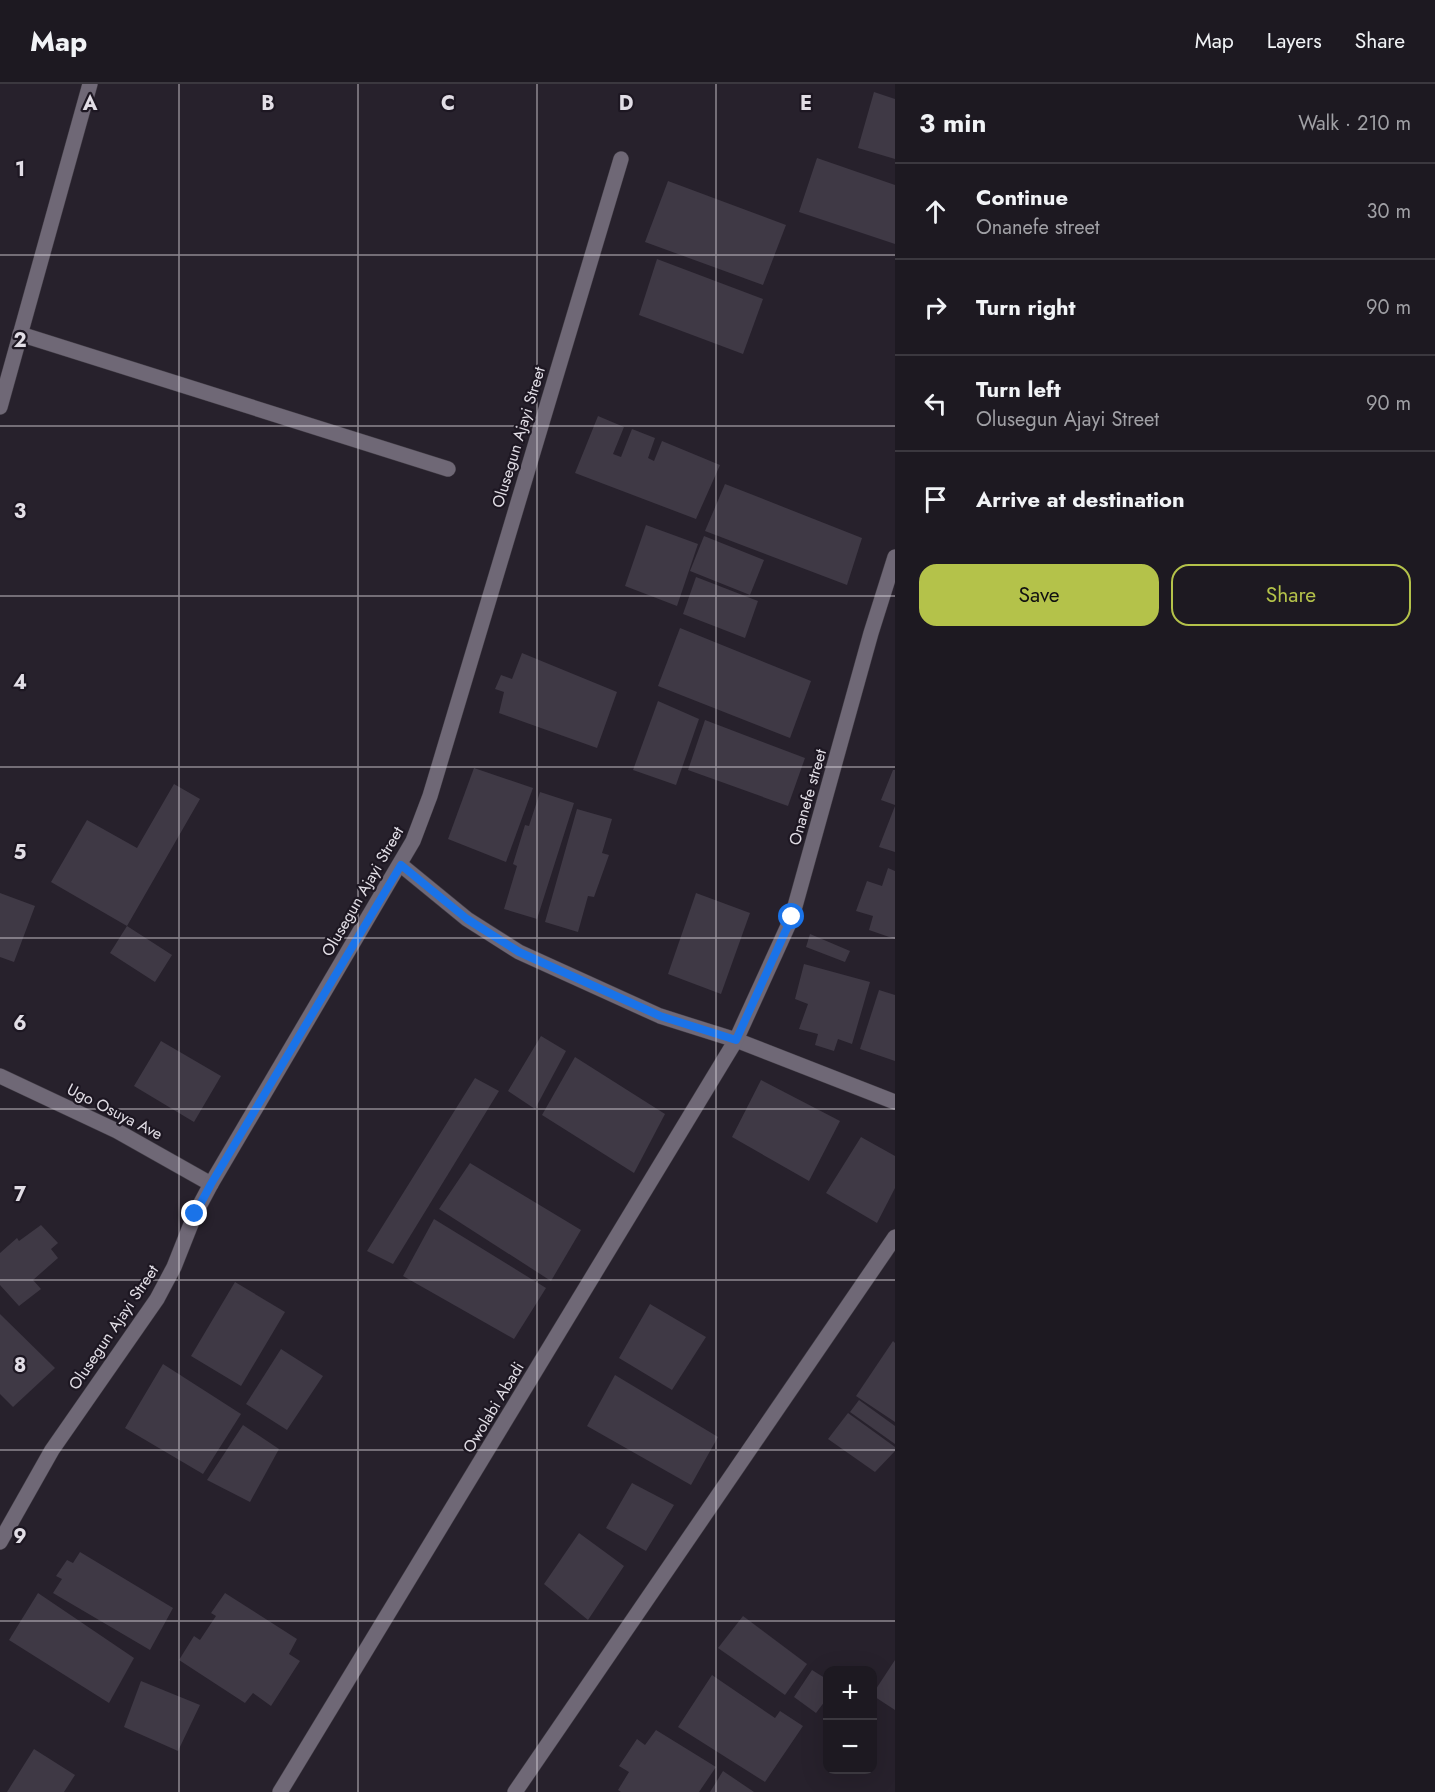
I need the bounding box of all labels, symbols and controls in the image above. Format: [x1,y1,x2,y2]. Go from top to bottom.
text: Map [30,21,87,62]
text: Map [1195,26,1234,56]
text: Layers [1267,26,1322,56]
text: Share [1355,26,1405,56]
text: A [82,89,98,118]
text: B [261,89,275,118]
text: C [441,89,455,118]
text: D [619,89,633,118]
text: E [800,89,812,118]
text: 3 min [919,104,986,142]
text: Walk · 210 m [1298,109,1411,138]
text: 1 [15,155,25,184]
text: Continue [976,181,1068,213]
icon: ahead [919,195,952,228]
text: 30 m [1366,197,1411,226]
text: Onanefe street [976,213,1100,242]
icon: right [919,291,952,324]
text: Turn right [976,291,1076,323]
text: 90 m [1366,293,1411,322]
text: 2 [13,326,27,355]
street label: Olusegun Ajayi Street [486,364,551,511]
text: Turn left [976,373,1061,405]
icon: left [919,387,952,420]
text: 90 m [1366,389,1411,418]
text: Olusegun Ajayi Street [976,405,1159,434]
icon: arrive [919,483,952,516]
text: Arrive at destination [976,483,1185,515]
text: 3 [14,497,26,526]
button: Save [919,564,1159,626]
button: Share [1171,564,1411,626]
text: 4 [13,668,27,697]
street label: Onanefe street [783,746,832,848]
street label: Olusegun Ajayi Street [316,822,409,960]
text: 5 [14,838,27,867]
route start [778,903,804,929]
text: 6 [13,1009,27,1038]
street label: Ugo Osuya Ave [63,1077,167,1145]
text: 7 [14,1180,27,1209]
route end [181,1200,207,1226]
street label: Olusegun Ajayi Street [63,1260,164,1394]
text: 8 [14,1351,26,1380]
street label: Owolabi Abadi [457,1357,530,1457]
text: 9 [13,1522,27,1551]
map controls [823,1666,877,1774]
button: + [823,1666,877,1720]
button: − [823,1720,877,1774]

